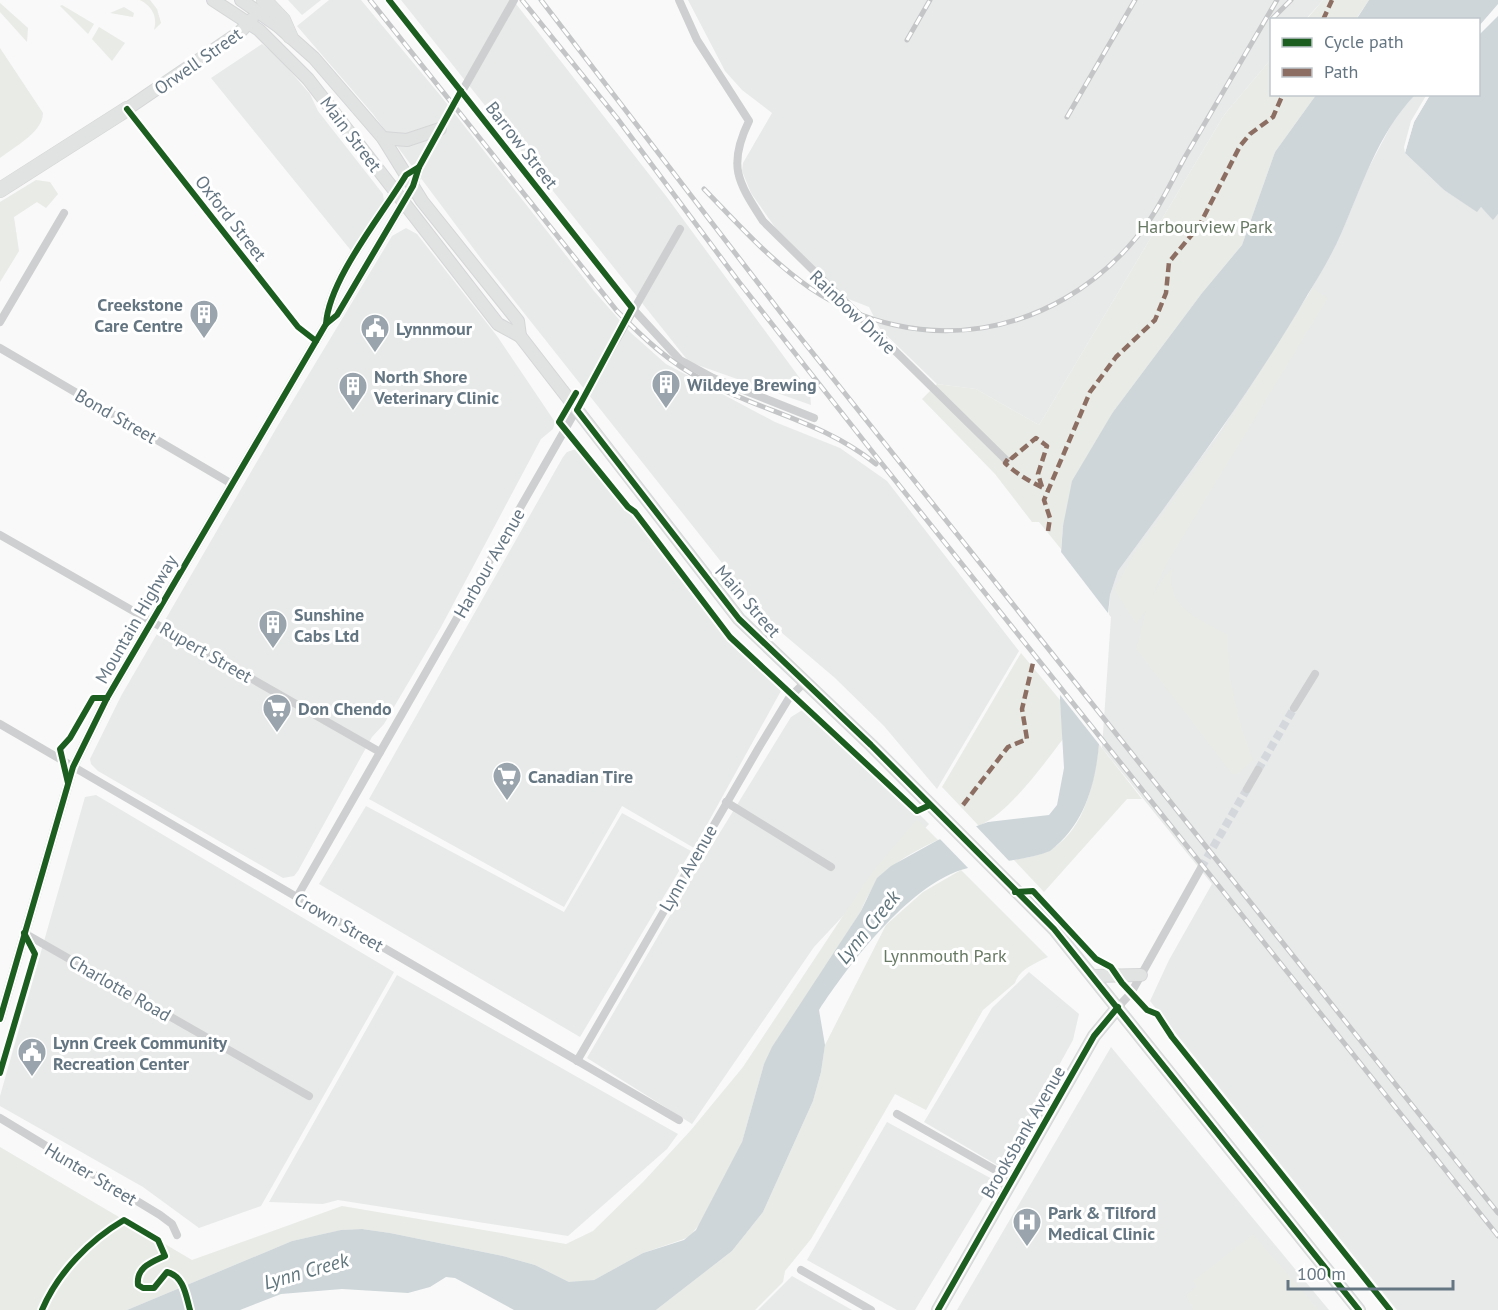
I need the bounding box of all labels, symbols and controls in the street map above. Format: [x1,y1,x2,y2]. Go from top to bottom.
legend [1270,18,1480,96]
street label: Orwell Street [150,22,246,100]
text: Cycle path [1324,30,1404,53]
text: Path [1324,60,1358,83]
street label: Main Street [315,92,387,176]
street label: Barrow Street [481,97,563,193]
street label: Oxford Street [190,170,272,266]
park label: Harbourview Park [1137,215,1273,238]
street label: Rainbow Drive [805,265,901,359]
place label: Creekstone Care Centre [94,293,183,337]
building icon: Creekstone Care Centre [188,298,220,340]
public building icon: Lynnmour [359,312,391,354]
place label: Lynnmour [396,317,473,340]
place label: North Shore Veterinary Clinic [373,365,499,409]
building icon: Wildeye Brewing [650,368,682,410]
building icon: North Shore Veterinary Clinic [337,370,369,412]
place label: Wildeye Brewing [687,373,817,396]
street label: Bond Street [71,383,161,449]
street label: Harbour Avenue [448,504,530,622]
street label: Mountain Highway [90,550,182,688]
street label: Main Street [710,560,786,642]
place label: Sunshine Cabs Ltd [294,603,364,647]
building icon: Sunshine Cabs Ltd [257,608,289,650]
street label: Rupert Street [156,616,256,688]
supermarket icon: Don Chendo [261,692,293,734]
place label: Don Chendo [298,697,392,720]
supermarket icon: Canadian Tire [491,760,523,802]
place label: Canadian Tire [528,765,633,788]
street label: Lynn Avenue [654,821,722,915]
water label: Lynn Creek [830,884,906,969]
street label: Crown Street [290,887,388,957]
park label: Lynnmouth Park [883,944,1007,967]
street label: Charlotte Road [65,950,175,1026]
place label: Lynn Creek Community Recreation Center [53,1031,228,1075]
public building icon: Lynn Creek Community Recreation Center [16,1036,48,1078]
street label: Brooksbank Avenue [976,1062,1070,1202]
street label: Hunter Street [41,1137,141,1211]
place label: Park & Tilford Medical Clinic [1048,1201,1156,1245]
hospital icon: Park & Tilford Medical Clinic [1011,1206,1043,1248]
water label: Lynn Creek [261,1246,352,1296]
scale bar [1288,1253,1453,1291]
text: 100 m [1297,1262,1346,1285]

